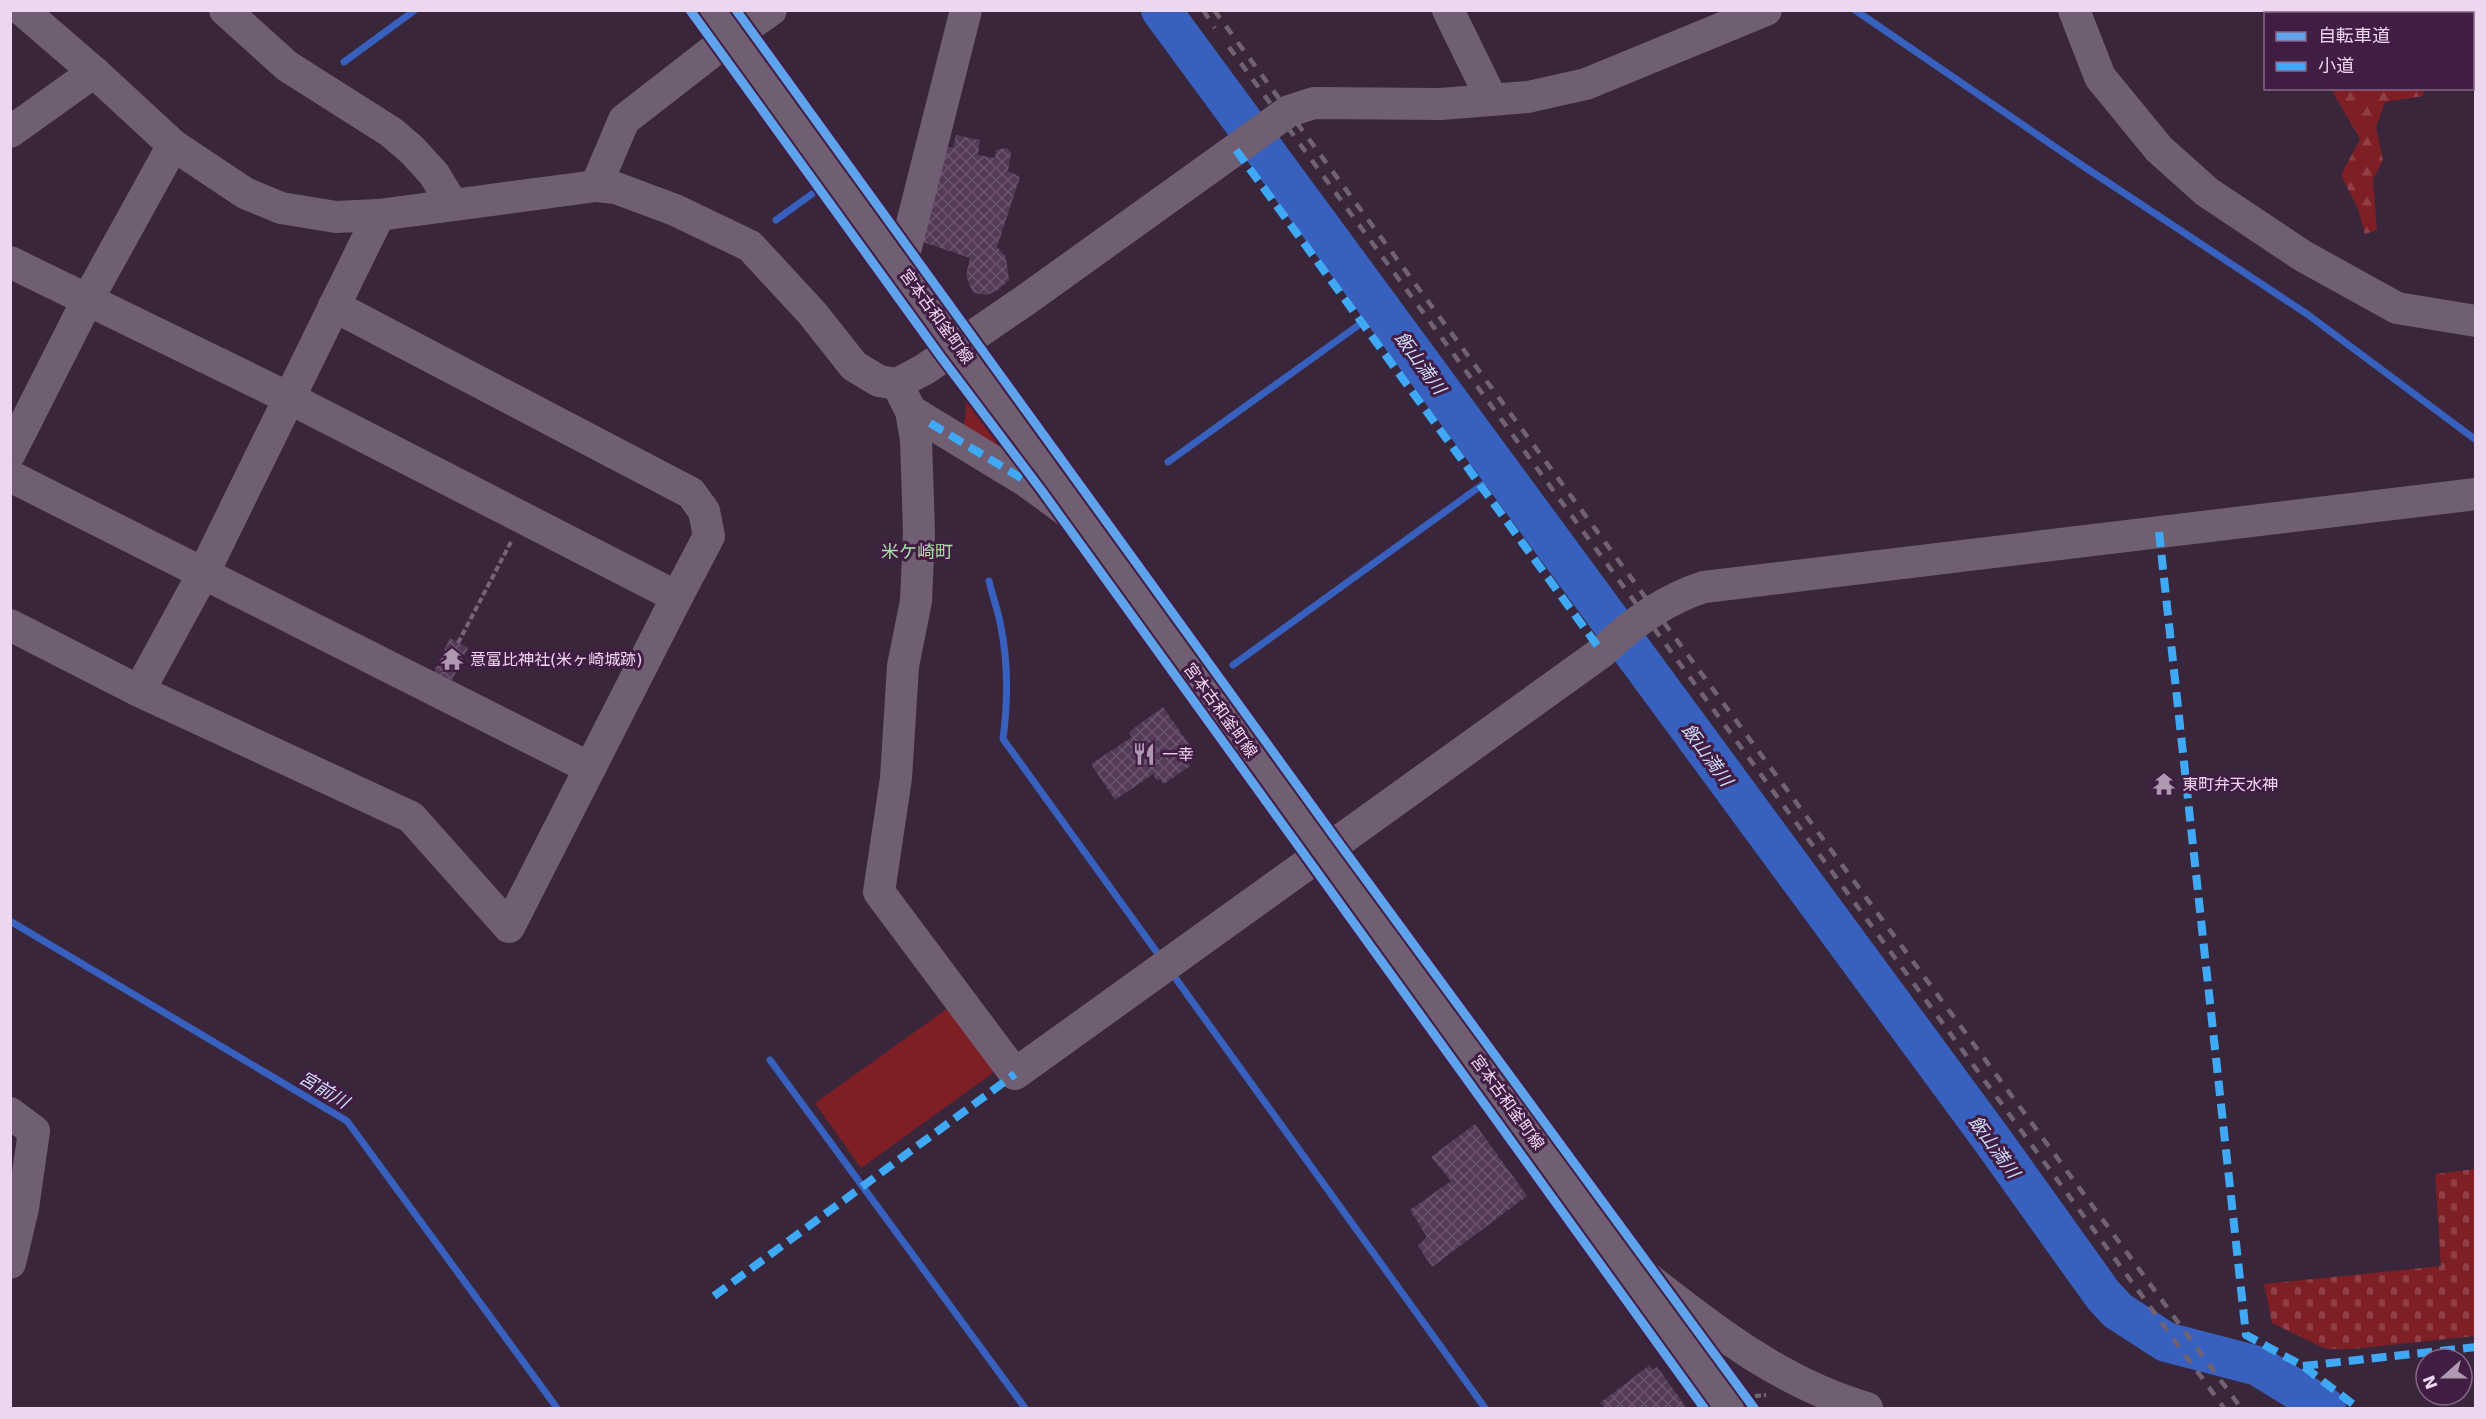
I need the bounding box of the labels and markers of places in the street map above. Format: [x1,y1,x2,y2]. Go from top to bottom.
temple icon: 意富比神社(米ヶ崎城跡) [439,646,465,672]
place label: 意富比神社(米ヶ崎城跡) [470,650,643,669]
restaurant icon: 一幸 [1131,741,1157,767]
place label: 一幸 [1162,745,1194,764]
temple icon: 東町弁天水神 [2151,771,2177,797]
place label: 東町弁天水神 [2182,775,2278,794]

